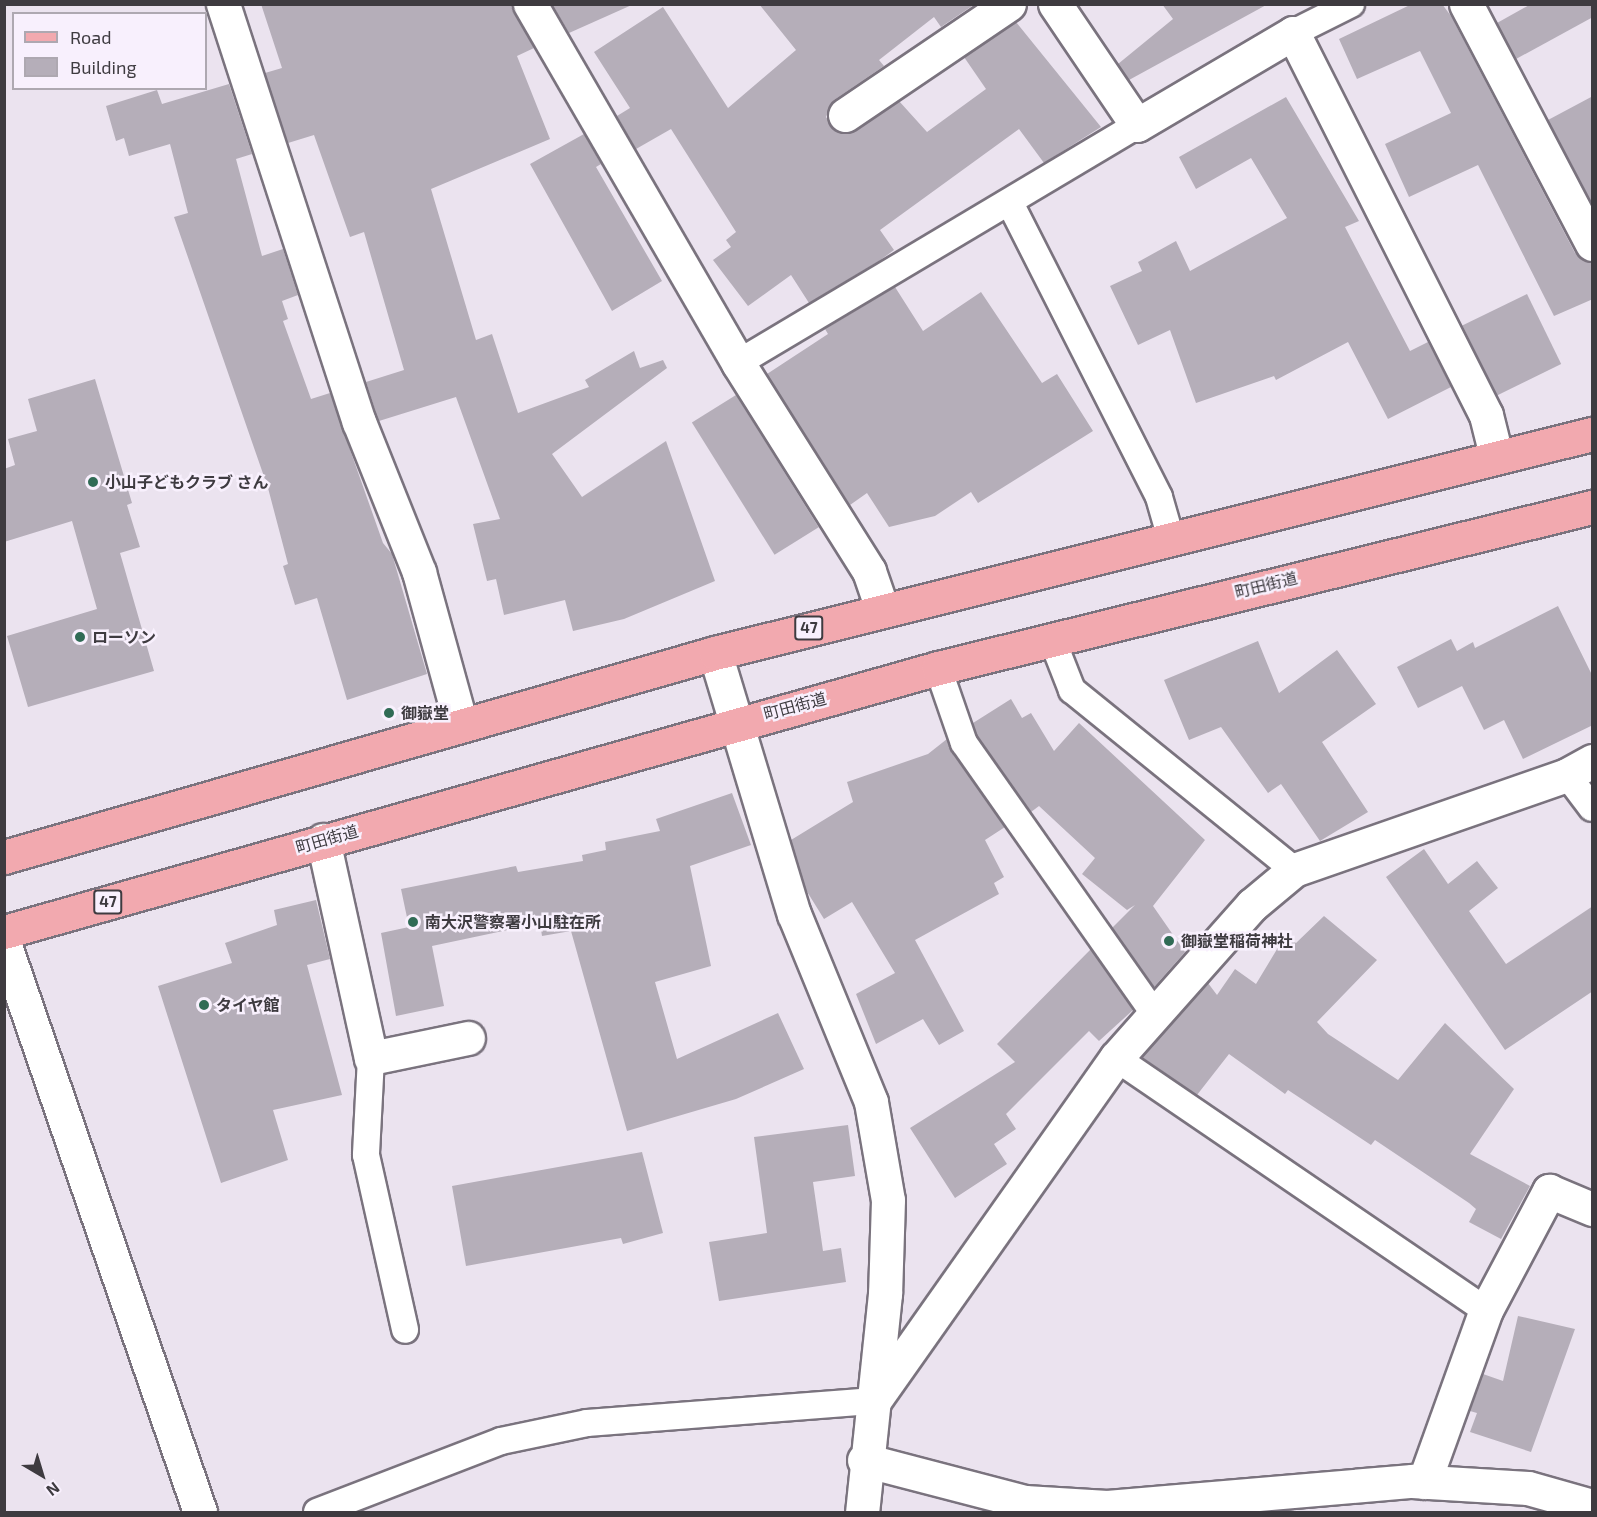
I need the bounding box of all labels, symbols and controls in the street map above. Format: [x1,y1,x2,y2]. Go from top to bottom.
legend [12,12,207,90]
text: Road [70,26,111,48]
text: Building [70,56,137,78]
place label: 小山子どもクラブ さん [105,472,268,492]
marker: 小山子どもクラブ さん [86,475,100,489]
street label: 町田街道 [1233,568,1299,602]
road number: 47 [794,616,824,640]
place label: ローソン [92,627,156,647]
marker: ローソン [73,630,87,644]
street label: 町田街道 [762,688,828,724]
place label: 御嶽堂 [401,703,449,723]
marker: 御嶽堂 [382,706,396,720]
street label: 町田街道 [294,821,360,857]
road number: 47 [93,890,123,914]
place label: 南大沢警察署小山駐在所 [425,912,601,932]
marker: 南大沢警察署小山駐在所 [406,915,420,929]
place label: 御嶽堂稲荷神社 [1181,931,1293,951]
marker: 御嶽堂稲荷神社 [1162,934,1176,948]
place label: タイヤ館 [216,995,280,1015]
marker: タイヤ館 [197,998,211,1012]
north arrow [12,1445,72,1505]
text: N [43,1479,64,1501]

